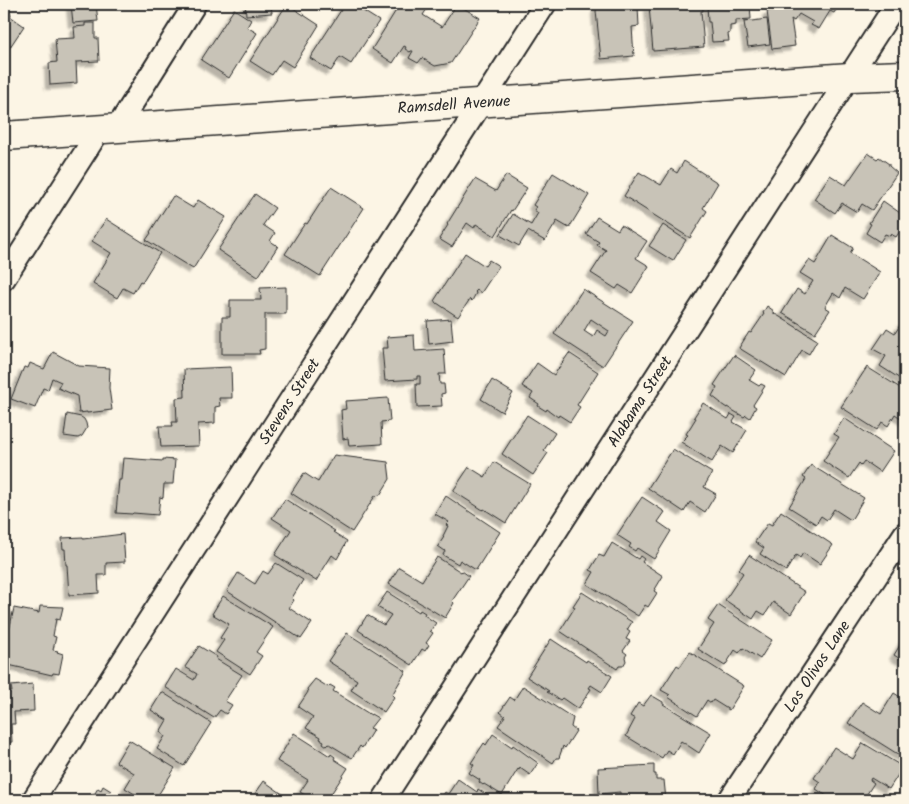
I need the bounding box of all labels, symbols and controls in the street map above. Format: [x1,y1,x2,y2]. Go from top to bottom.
street label: Ramsdell Avenue [397,88,511,121]
street label: Alabama Street [601,350,679,452]
street label: Stevens Street [252,353,327,449]
street label: Los Olivos Lane [777,615,857,718]

